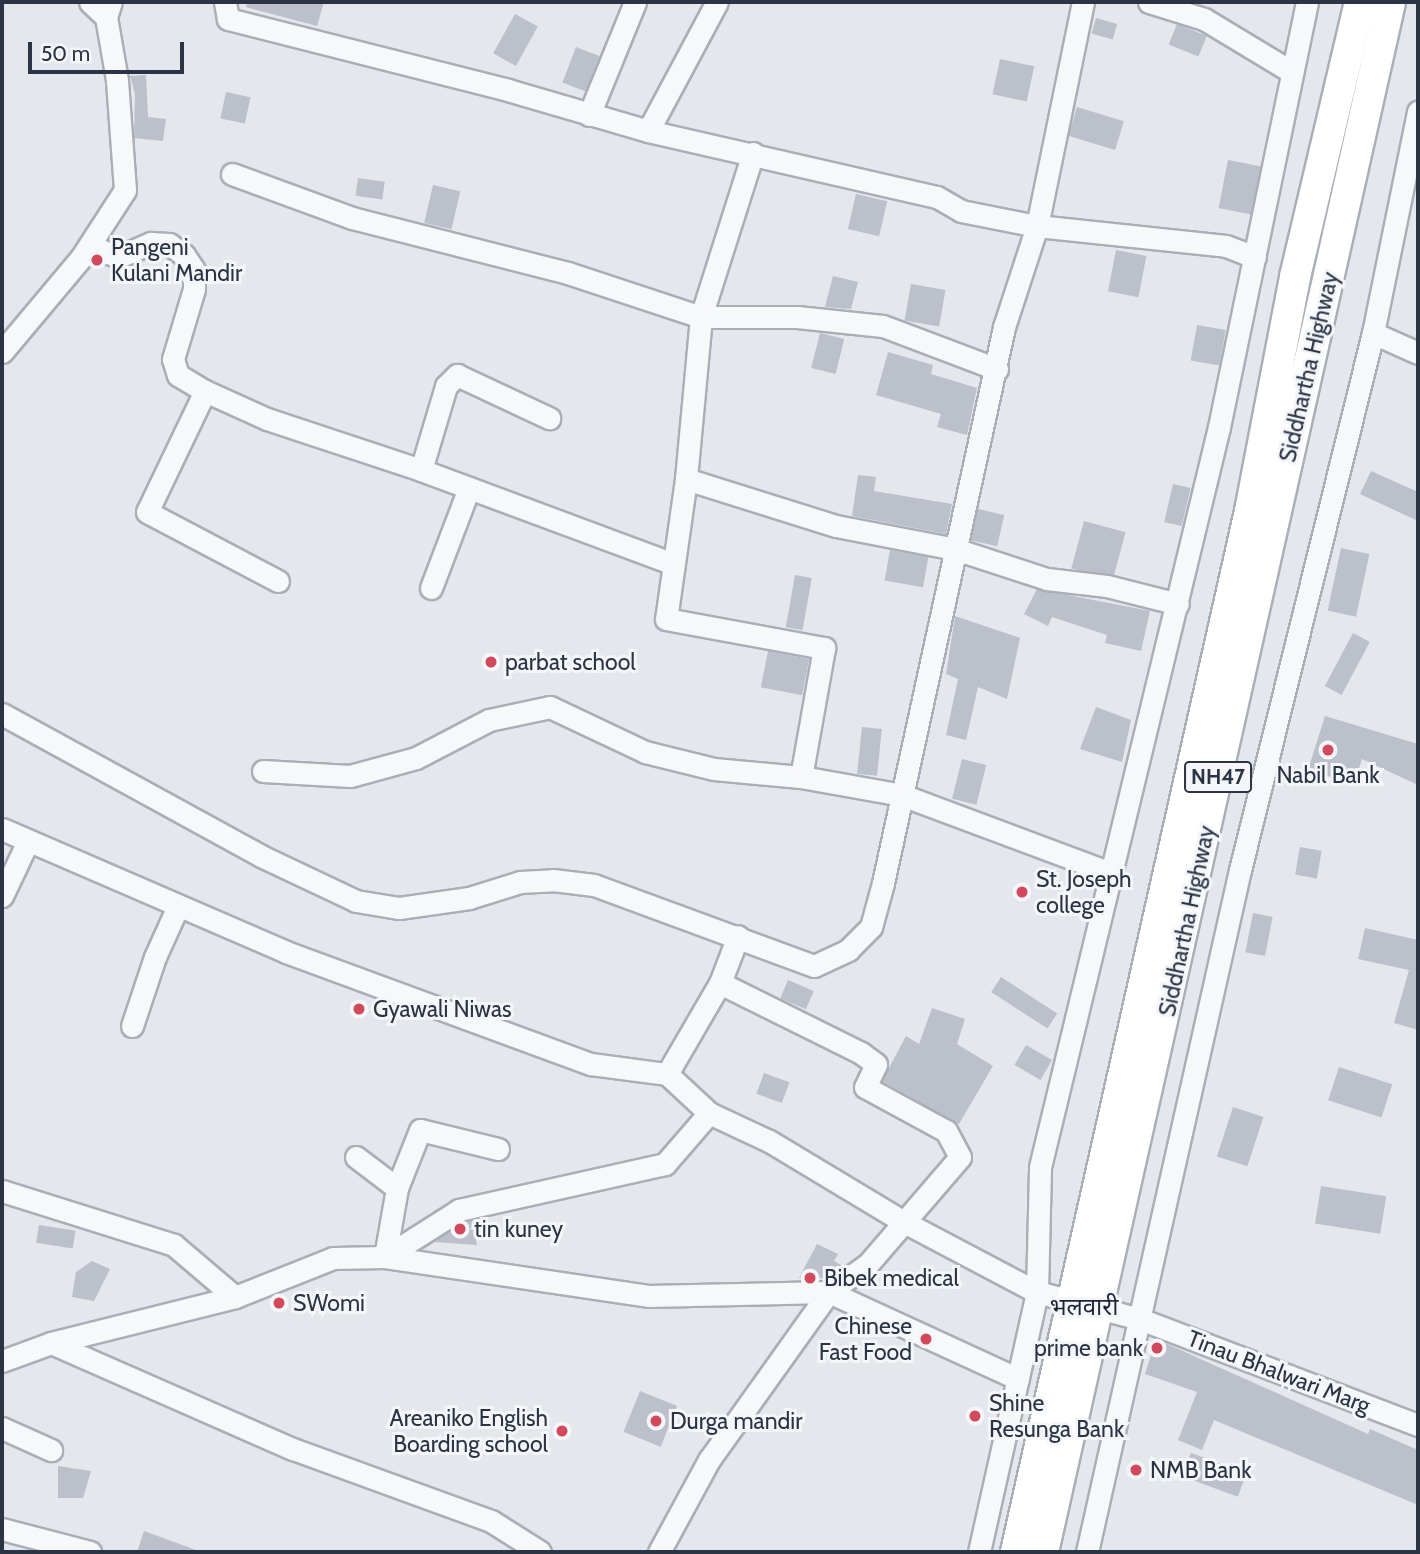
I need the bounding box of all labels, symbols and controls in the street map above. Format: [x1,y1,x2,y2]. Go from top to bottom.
scale bar [32,28,187,72]
text: 50 m [41,41,90,66]
place label: Pangeni Kulani Mandir [111,233,242,287]
marker: Pangeni Kulani Mandir [89,252,105,268]
street label: Siddhartha Highway [1274,269,1344,465]
place label: parbat school [505,648,636,676]
marker: parbat school [483,654,499,670]
marker: Nabil Bank [1320,742,1336,758]
road number: NH47 [1183,760,1253,794]
place label: Nabil Bank [1276,761,1380,789]
street label: Siddhartha Highway [1153,823,1221,1019]
place label: St. Joseph college [1036,865,1132,919]
marker: St. Joseph college [1014,884,1030,900]
place label: Gyawali Niwas [373,995,511,1023]
marker: Gyawali Niwas [351,1001,367,1017]
place label: tin kuney [474,1215,563,1243]
marker: tin kuney [452,1221,468,1237]
place label: Bibek medical [824,1264,959,1292]
marker: Bibek medical [802,1270,818,1286]
place label: SWomi [293,1289,365,1317]
district label: भलवारी [1050,1293,1118,1321]
marker: SWomi [271,1295,287,1311]
place label: Chinese Fast Food [819,1312,912,1366]
street label: Tinau Bhalwari Marg [1184,1324,1374,1420]
marker: Chinese Fast Food [918,1331,934,1347]
place label: prime bank [1034,1334,1143,1362]
marker: prime bank [1149,1340,1165,1356]
place label: Shine Resunga Bank [989,1389,1124,1443]
place label: Areaniko English Boarding school [390,1404,548,1458]
place label: Durga mandir [670,1407,802,1435]
marker: Shine Resunga Bank [967,1408,983,1424]
marker: Durga mandir [648,1413,664,1429]
marker: Areaniko English Boarding school [554,1423,570,1439]
place label: NMB Bank [1150,1456,1251,1484]
marker: NMB Bank [1128,1462,1144,1478]

